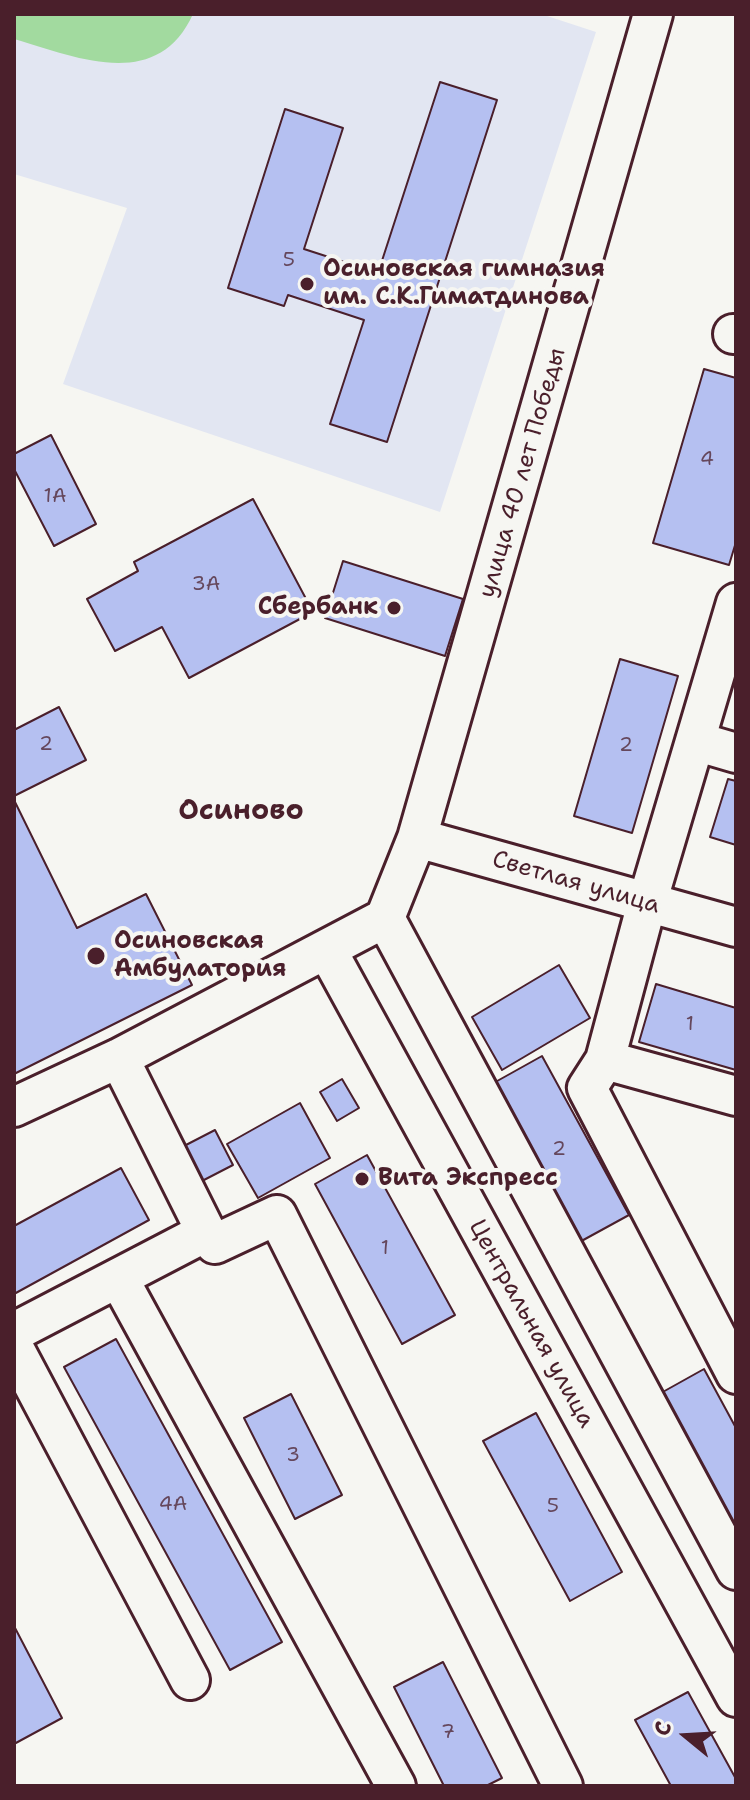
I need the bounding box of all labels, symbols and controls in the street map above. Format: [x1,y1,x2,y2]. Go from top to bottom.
house number: 5 [283,249,295,273]
place label: Осиновская гимназия им. С.К.Гиматдинова [323,256,605,312]
marker: Осиновская гимназия им. С.К.Гиматдинова [298,275,316,293]
street label: улица 40 лет Победы [473,345,573,601]
house number: 4 [700,448,714,472]
house number: 1А [44,485,66,509]
house number: 3А [192,573,220,597]
place label: Сбербанк [258,594,378,622]
marker: Сбербанк [385,599,403,617]
house number: 2 [39,733,53,757]
house number: 2 [619,734,633,758]
district label: Осиново [178,795,304,829]
street label: Светлая улица [489,845,663,921]
place label: Осиновская Амбулатория [114,928,286,984]
marker: Осиновская Амбулатория [85,945,107,967]
house number: 1 [686,1013,694,1037]
house number: 2 [552,1138,566,1162]
place label: Вита Экспресс [378,1165,558,1193]
marker: Вита Экспресс [353,1170,371,1188]
street label: Центральная улица [462,1215,600,1433]
house number: 1 [381,1237,389,1261]
house number: 3 [286,1444,300,1468]
house number: 4А [159,1493,187,1517]
house number: 5 [547,1495,559,1519]
north arrow [646,1696,726,1776]
text: С [647,1718,679,1739]
house number: 7 [441,1721,455,1745]

